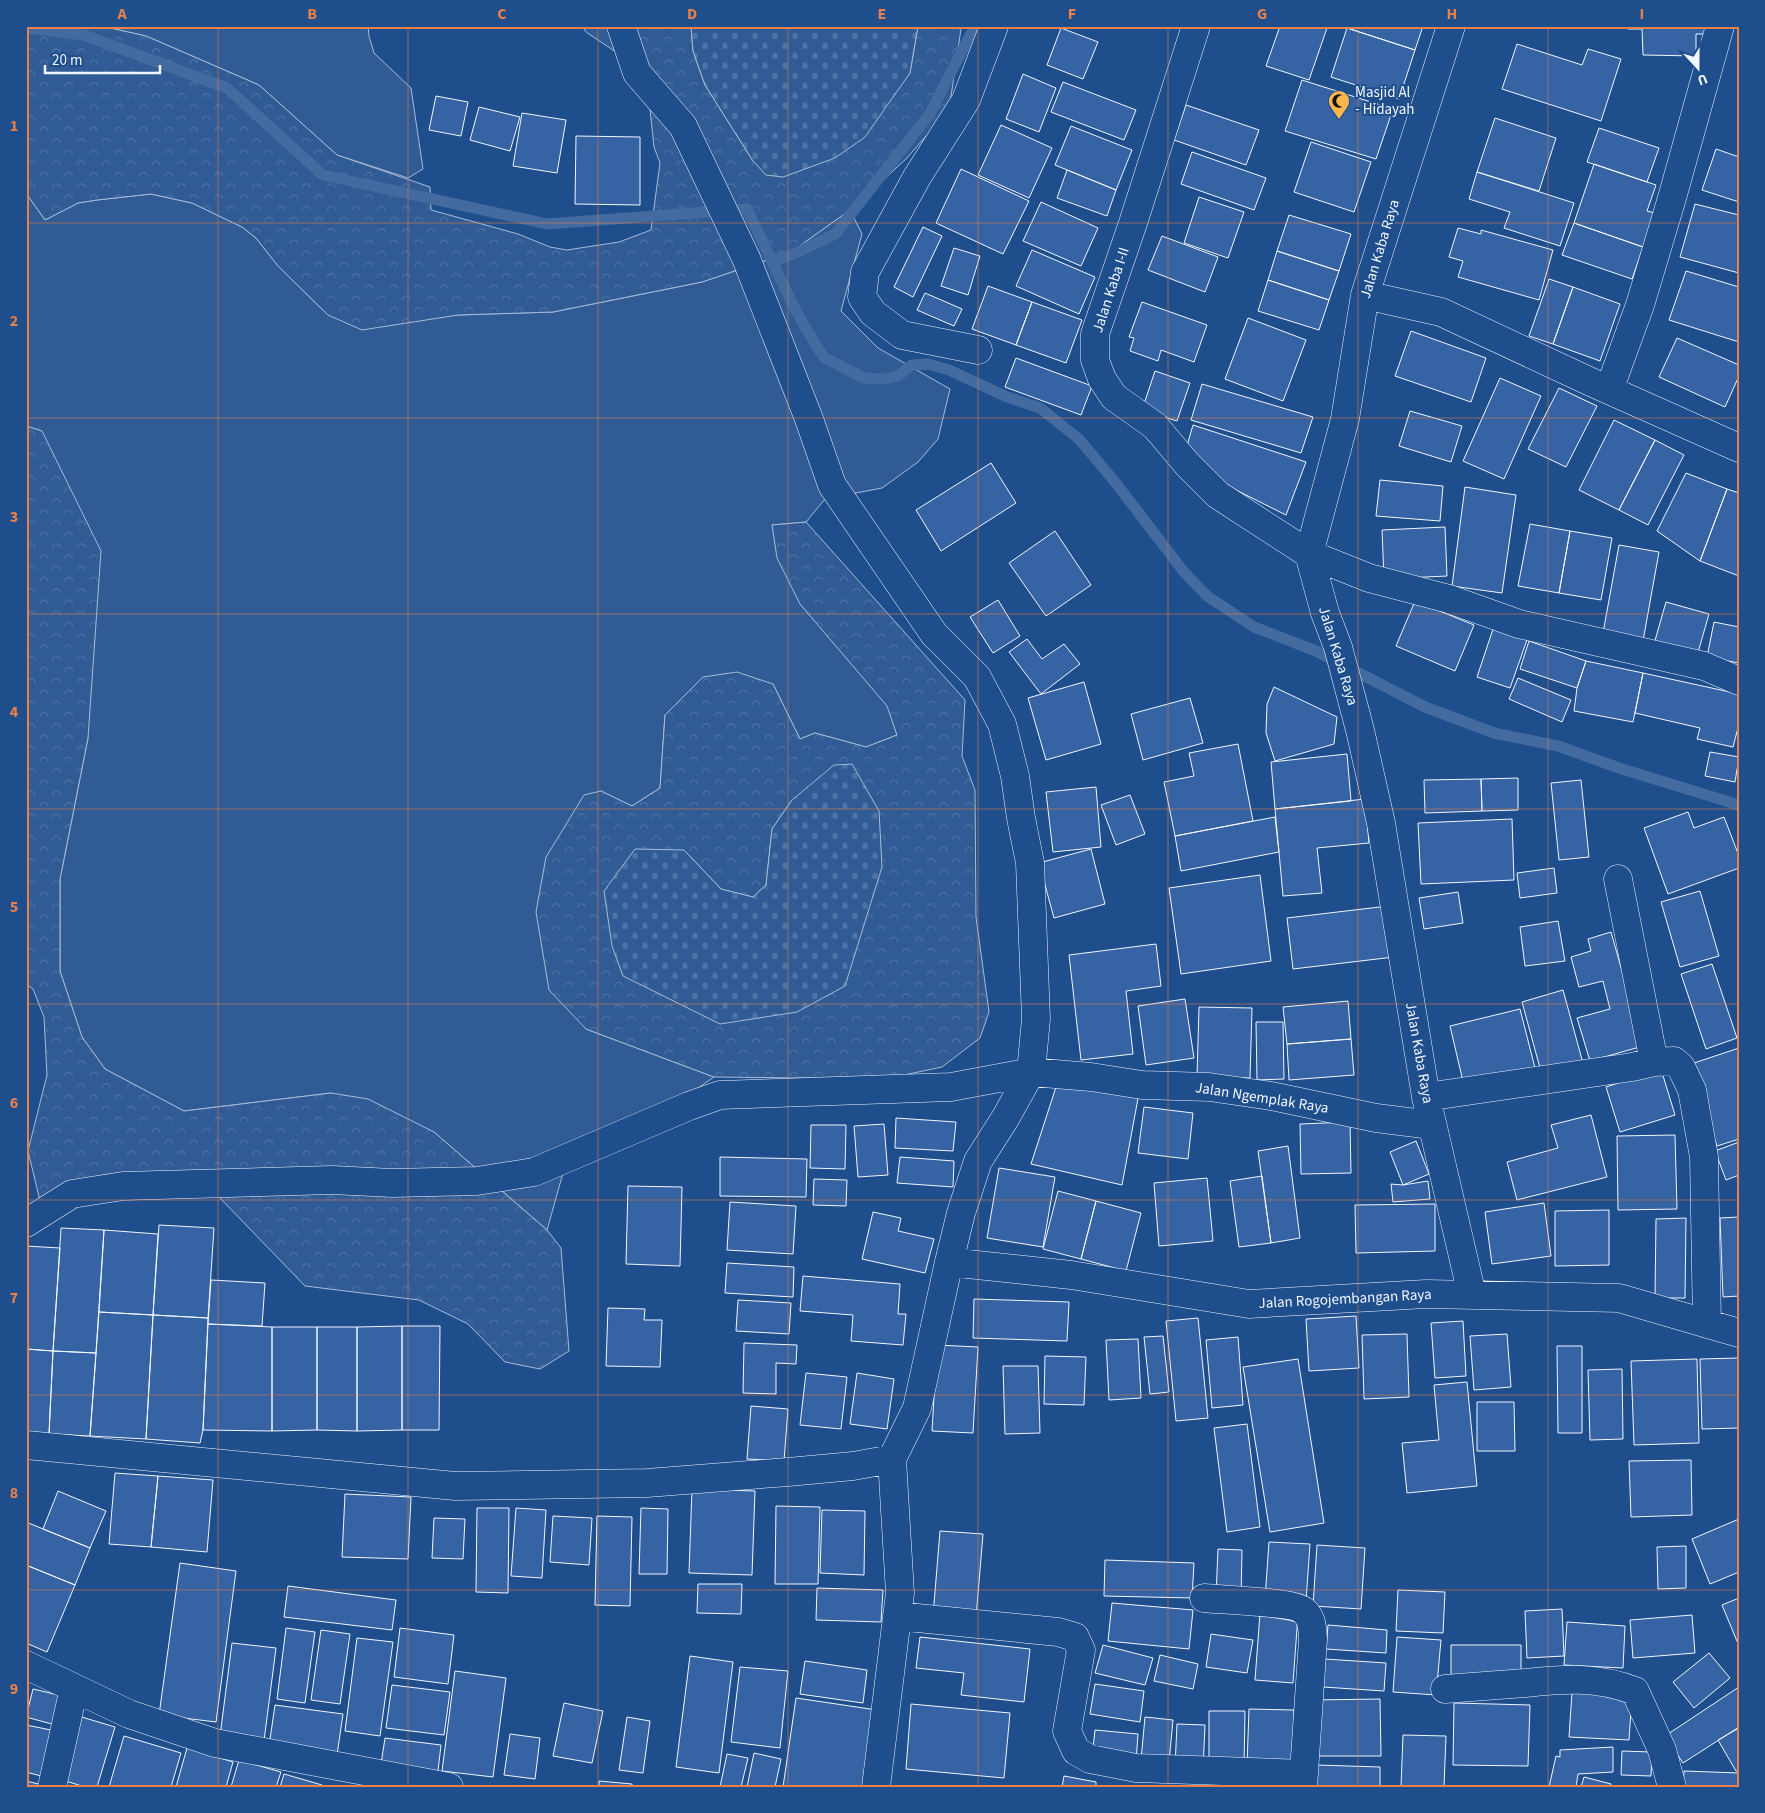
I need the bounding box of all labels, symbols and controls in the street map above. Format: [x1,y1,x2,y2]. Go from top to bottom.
text: A [116,3,127,25]
text: B [307,3,317,25]
text: C [497,3,507,25]
text: D [687,3,697,25]
text: E [878,3,886,25]
text: F [1068,3,1076,25]
text: G [1257,3,1267,25]
text: H [1447,3,1457,25]
text: I [1640,3,1644,25]
scale bar [45,42,160,74]
north arrow [1672,42,1722,92]
text: 20 m [52,50,82,71]
text: U [1694,68,1710,90]
place label: Masjid Al - Hidayah [1355,82,1414,120]
mosque icon: Masjid Al - Hidayah [1327,89,1351,120]
text: 1 [10,115,18,137]
street label: Jalan Kaba Raya [1355,197,1405,301]
street label: Jalan Kaba I-II [1087,245,1135,335]
text: 2 [10,310,18,332]
text: 3 [10,506,18,528]
street label: Jalan Kaba Raya [1313,604,1363,708]
text: 4 [10,701,19,723]
text: 5 [10,896,18,918]
street label: Jalan Kaba Raya [1400,1001,1438,1105]
street label: Jalan Ngemplak Raya [1194,1077,1330,1119]
text: 6 [10,1092,18,1114]
street label: Jalan Rogojembangan Raya [1258,1284,1432,1314]
text: 7 [10,1287,18,1309]
text: 8 [10,1482,18,1504]
text: 9 [10,1678,18,1700]

